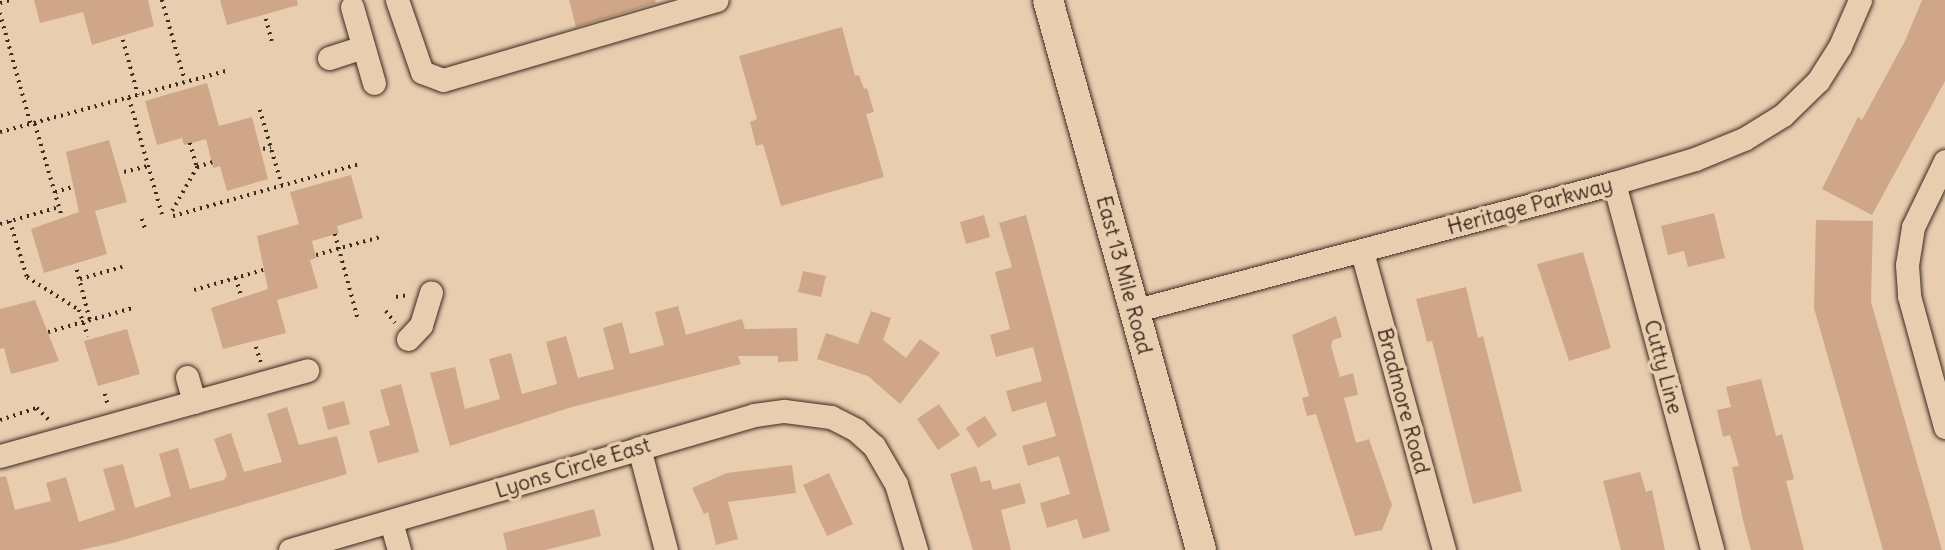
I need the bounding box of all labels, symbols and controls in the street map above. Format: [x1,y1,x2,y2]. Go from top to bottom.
street label: Heritage Parkway [1445,172,1615,240]
street label: East 13 Mile Road [1091,193,1157,357]
street label: Cutty Line [1638,317,1688,417]
street label: Bradmore Road [1371,325,1435,477]
street label: Lyons Circle East [492,432,654,504]

